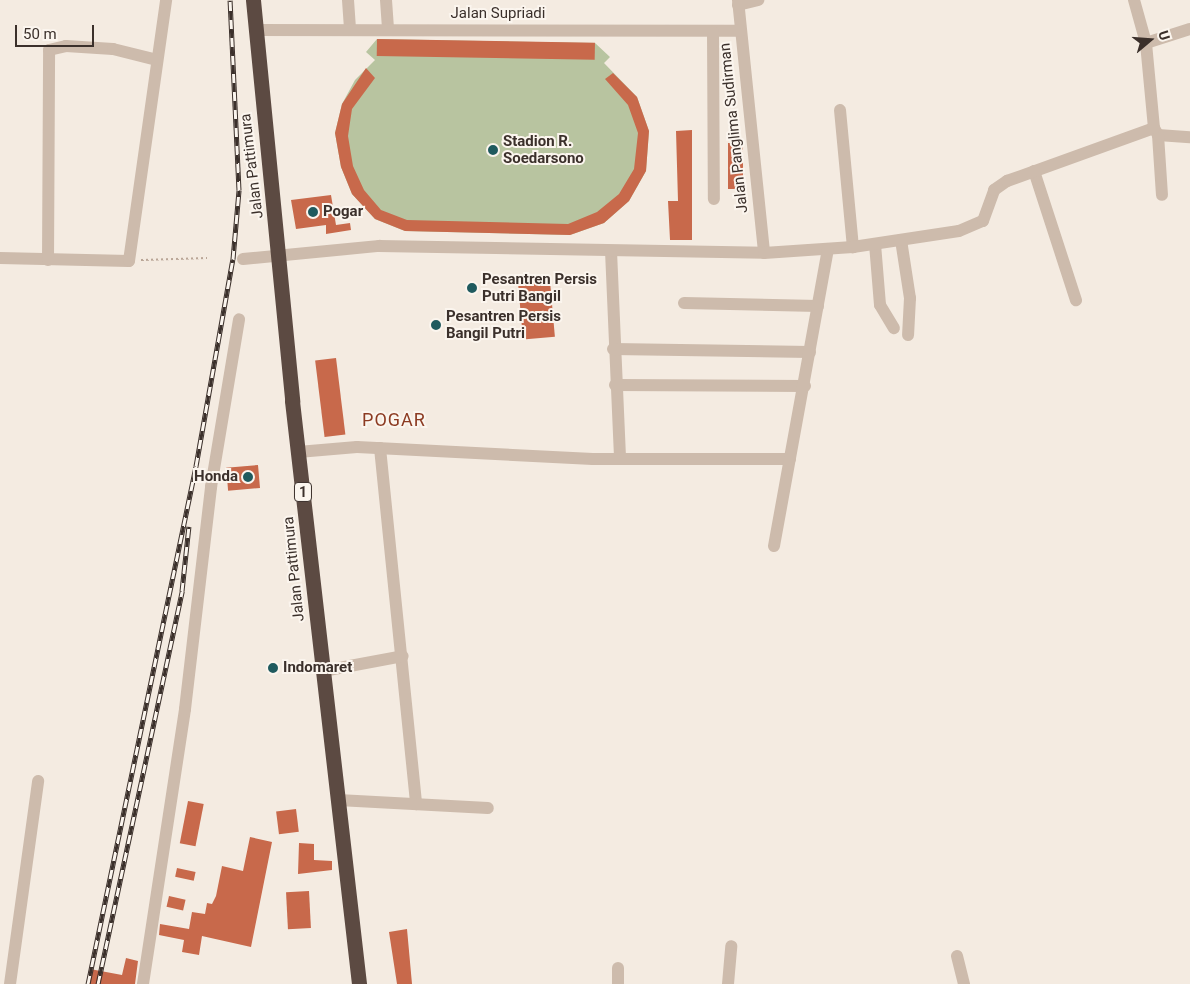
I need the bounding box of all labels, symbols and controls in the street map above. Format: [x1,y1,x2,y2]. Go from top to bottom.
street label: Jalan Supriadi [451,5,545,23]
scale bar [18,15,96,47]
north arrow [1125,15,1175,65]
text: 50 m [23,25,57,43]
text: U [1155,28,1173,42]
street label: Jalan Panglima Sudirman [716,42,752,214]
street label: Jalan Pattimura [237,112,267,220]
place label: Stadion R. Soedarsono [503,132,584,167]
marker: Stadion R. Soedarsono [487,144,499,156]
place label: Pogar [323,203,363,221]
marker: Pogar [307,206,319,218]
place label: Pesantren Persis Putri Bangil [482,270,597,305]
marker: Pesantren Persis Putri Bangil [466,282,478,294]
place label: Pesantren Persis Bangil Putri [446,307,561,342]
marker: Pesantren Persis Bangil Putri [430,319,442,331]
district label: POGAR [361,409,427,431]
place label: Honda [194,468,238,486]
marker: Honda [242,471,254,483]
road number: 1 [293,481,313,504]
street label: Jalan Pattimura [280,516,308,622]
place label: Indomaret [283,659,352,677]
marker: Indomaret [267,662,279,674]

